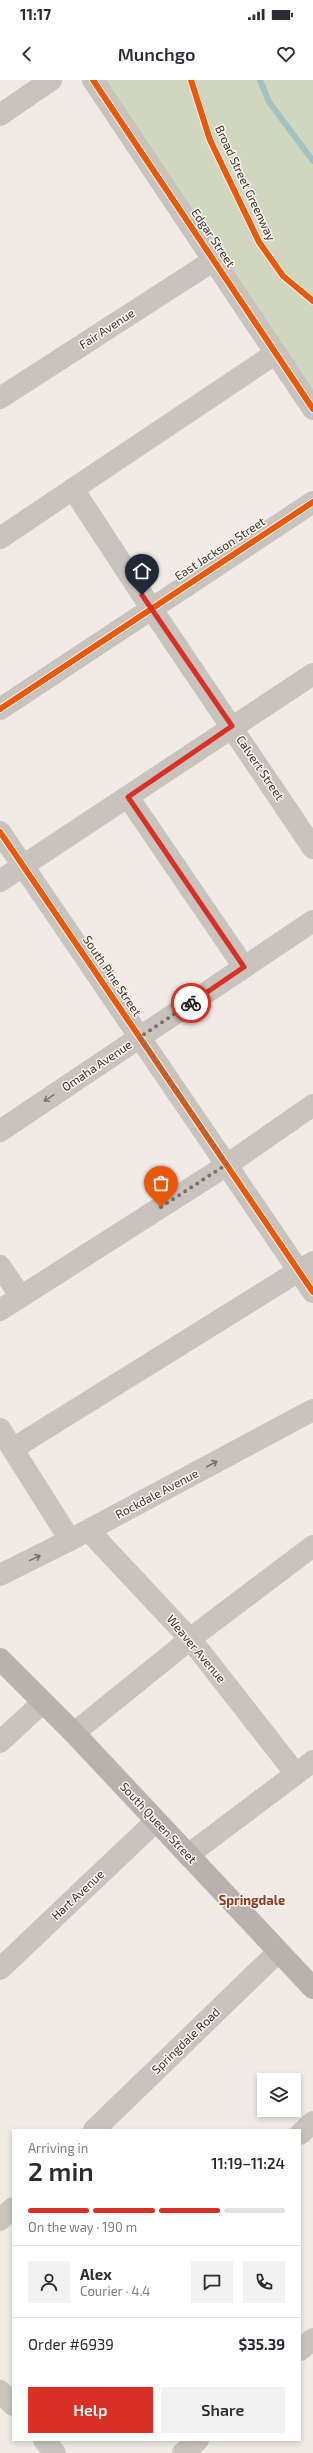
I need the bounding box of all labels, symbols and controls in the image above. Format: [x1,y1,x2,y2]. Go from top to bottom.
text: 11:17 [20,5,51,23]
icon: back [16,43,38,65]
text: Munchgo [118,43,195,65]
icon: heart [275,43,297,65]
street label: Broad Street Greenway [213,123,279,243]
street label: Edgar Street [189,206,239,270]
street label: Fair Avenue [76,305,137,351]
street label: East Jackson Street [172,513,268,583]
pin [125,554,159,595]
icon: home [131,560,153,582]
street label: Calvert Street [234,732,288,803]
street label: South Pine Street [81,933,145,1019]
courier [171,983,211,1023]
icon: bike [180,992,202,1014]
street label: Omaha Avenue [59,1037,134,1094]
one-way arrow [44,1094,55,1102]
pin [144,1166,178,1207]
icon: bag [150,1172,172,1194]
one-way arrow [206,1460,218,1467]
street label: Rockdale Avenue [113,1465,200,1521]
one-way arrow [29,1553,41,1561]
street label: Weaver Avenue [164,1612,229,1685]
street label: South Queen Street [117,1779,200,1867]
street label: Hart Avenue [48,1866,106,1922]
district label: Springdale [219,1892,285,1908]
street label: Springdale Road [148,2004,222,2076]
map controls [257,2073,301,2117]
button: layers [257,2073,301,2117]
text: Arriving in [28,2140,88,2156]
text: 11:19–11:24 [211,2154,285,2172]
text: 2 min [28,2155,94,2186]
text: On the way · 190 m [28,2219,137,2235]
button: person [28,2261,70,2303]
button: chat [191,2261,233,2303]
button: phone [243,2261,285,2303]
text: Alex [80,2265,112,2283]
text: Courier · 4.4 [80,2283,150,2299]
text: Order #6939 [28,2335,114,2353]
text: $35.39 [238,2335,285,2353]
button: Help [28,2387,153,2433]
button: Share [161,2387,285,2433]

